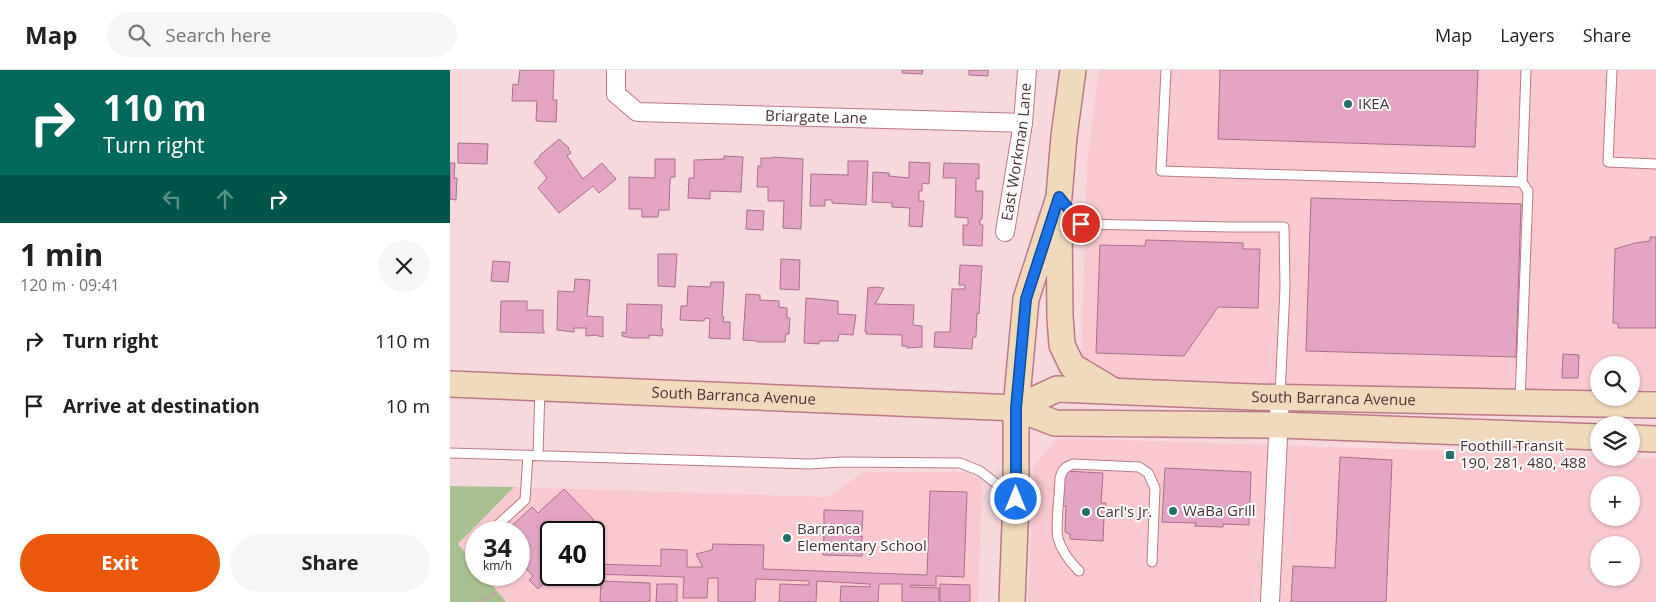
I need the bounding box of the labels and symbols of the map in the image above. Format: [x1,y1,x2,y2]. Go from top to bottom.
street label: East Workman Lane [996,82,1035,222]
place label: IKEA [1358,93,1390,113]
marker: IKEA [1342,98,1354,110]
street label: Briargate Lane [765,105,868,128]
pin [1060,203,1102,245]
street label: South Barranca Avenue [651,382,816,409]
street label: South Barranca Avenue [1251,386,1416,409]
place label: Foothill Transit 190, 281, 480, 488 [1460,435,1586,472]
marker: Foothill Transit 190, 281, 480, 488 [1444,449,1456,461]
position arrow [989,472,1041,524]
place label: WaBa Grill [1183,500,1256,520]
place label: Carl's Jr. [1096,501,1152,521]
marker: WaBa Grill [1167,505,1179,517]
marker: Carl's Jr. [1080,506,1092,518]
place label: Barranca Elementary School [797,518,927,555]
speed limit sign: 40 [540,521,605,586]
marker: Barranca Elementary School [781,532,793,544]

